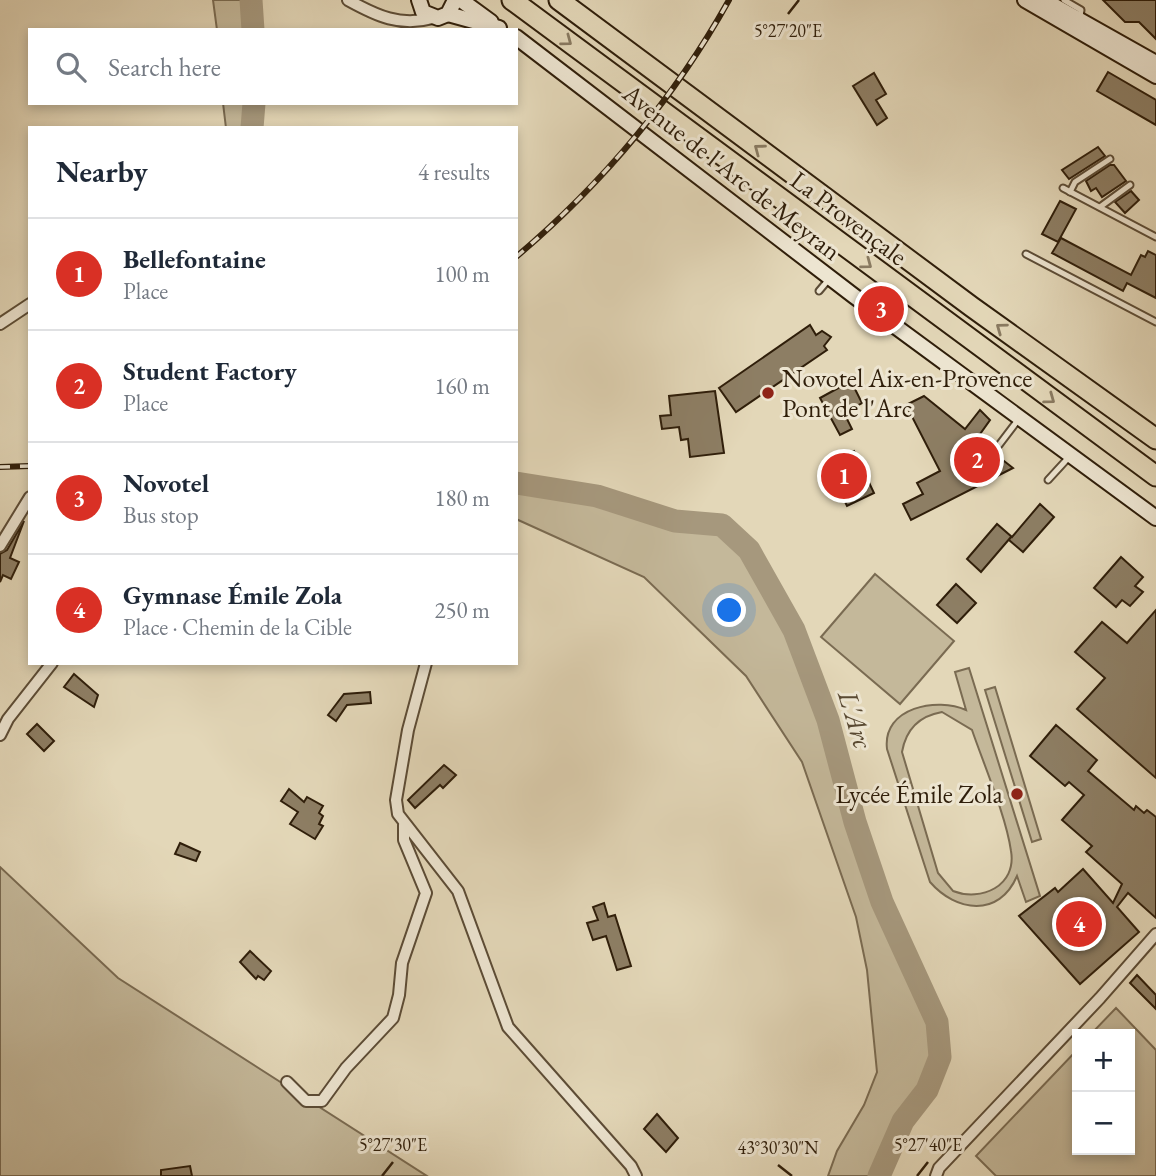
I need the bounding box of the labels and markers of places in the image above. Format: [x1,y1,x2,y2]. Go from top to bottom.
pin: 3 [858,283,904,335]
place label: Novotel Aix-en-Provence Pont de l'Arc [782,361,1032,425]
marker: Novotel Aix-en-Provence Pont de l'Arc [760,385,776,401]
pin: 2 [954,434,1000,486]
pin: 1 [821,450,867,502]
place label: Lycée Émile Zola [835,777,1004,811]
marker: Lycée Émile Zola [1009,786,1025,802]
pin: 4 [1056,898,1102,950]

